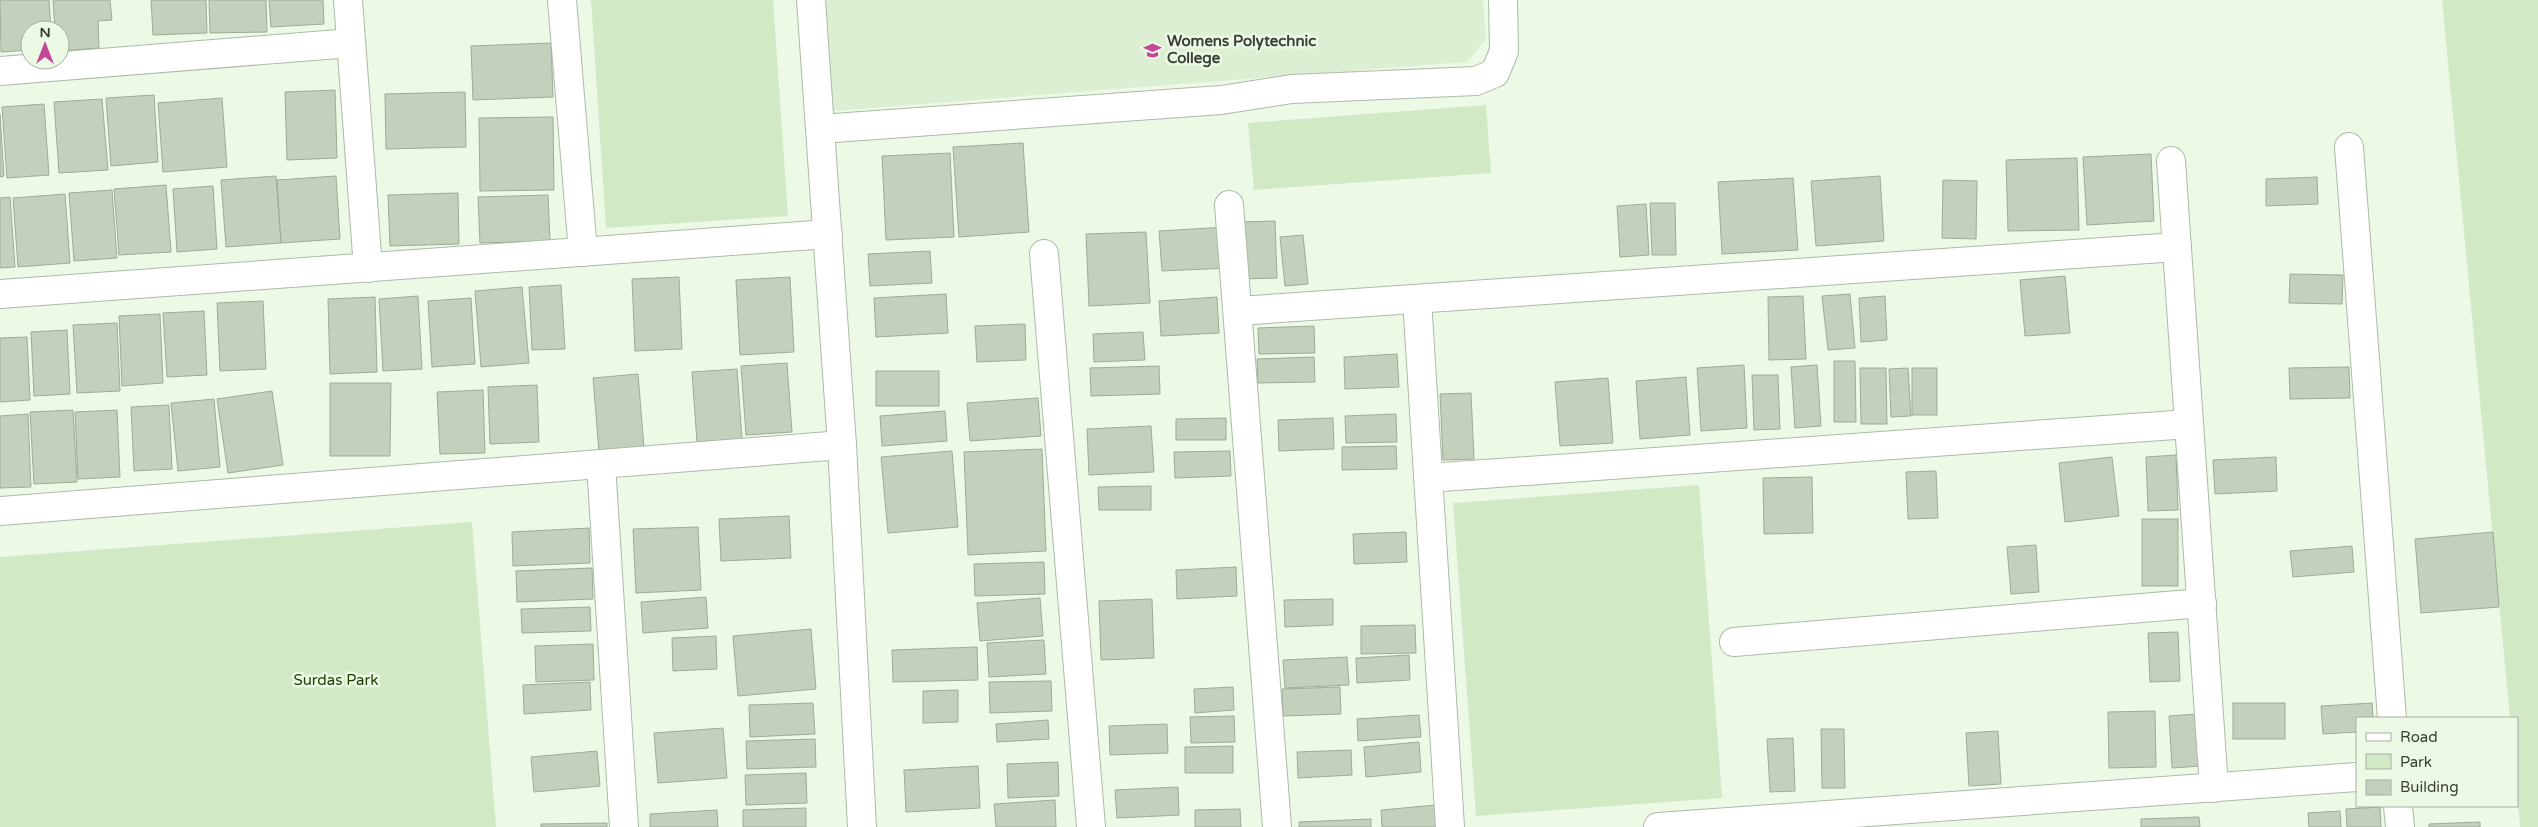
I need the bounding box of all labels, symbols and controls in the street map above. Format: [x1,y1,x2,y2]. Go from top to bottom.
north arrow [20,20,70,70]
text: N [39,24,51,41]
place label: Womens Polytechnic College [1167,32,1316,68]
school or university icon: Womens Polytechnic College [1143,40,1163,60]
park label: Surdas Park [294,671,378,689]
legend [2356,717,2518,807]
text: Road [2400,728,2438,746]
text: Park [2400,753,2432,771]
text: Building [2400,778,2459,796]

